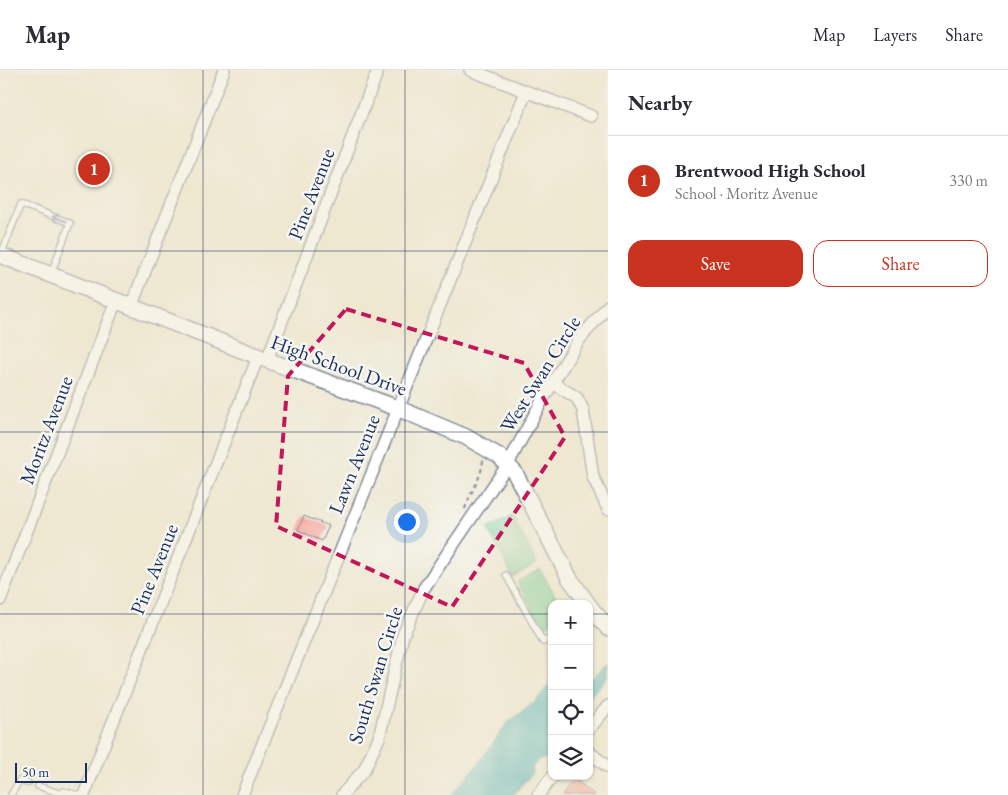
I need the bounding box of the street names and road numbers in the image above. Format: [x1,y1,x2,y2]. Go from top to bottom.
street label: Pine Avenue [282,144,340,243]
street label: West Swan Circle [494,311,586,437]
street label: High School Drive [267,328,411,402]
street label: Moritz Avenue [13,372,79,488]
street label: Lawn Avenue [322,410,386,518]
street label: Pine Avenue [124,520,184,618]
street label: South Swan Circle [342,603,408,747]

